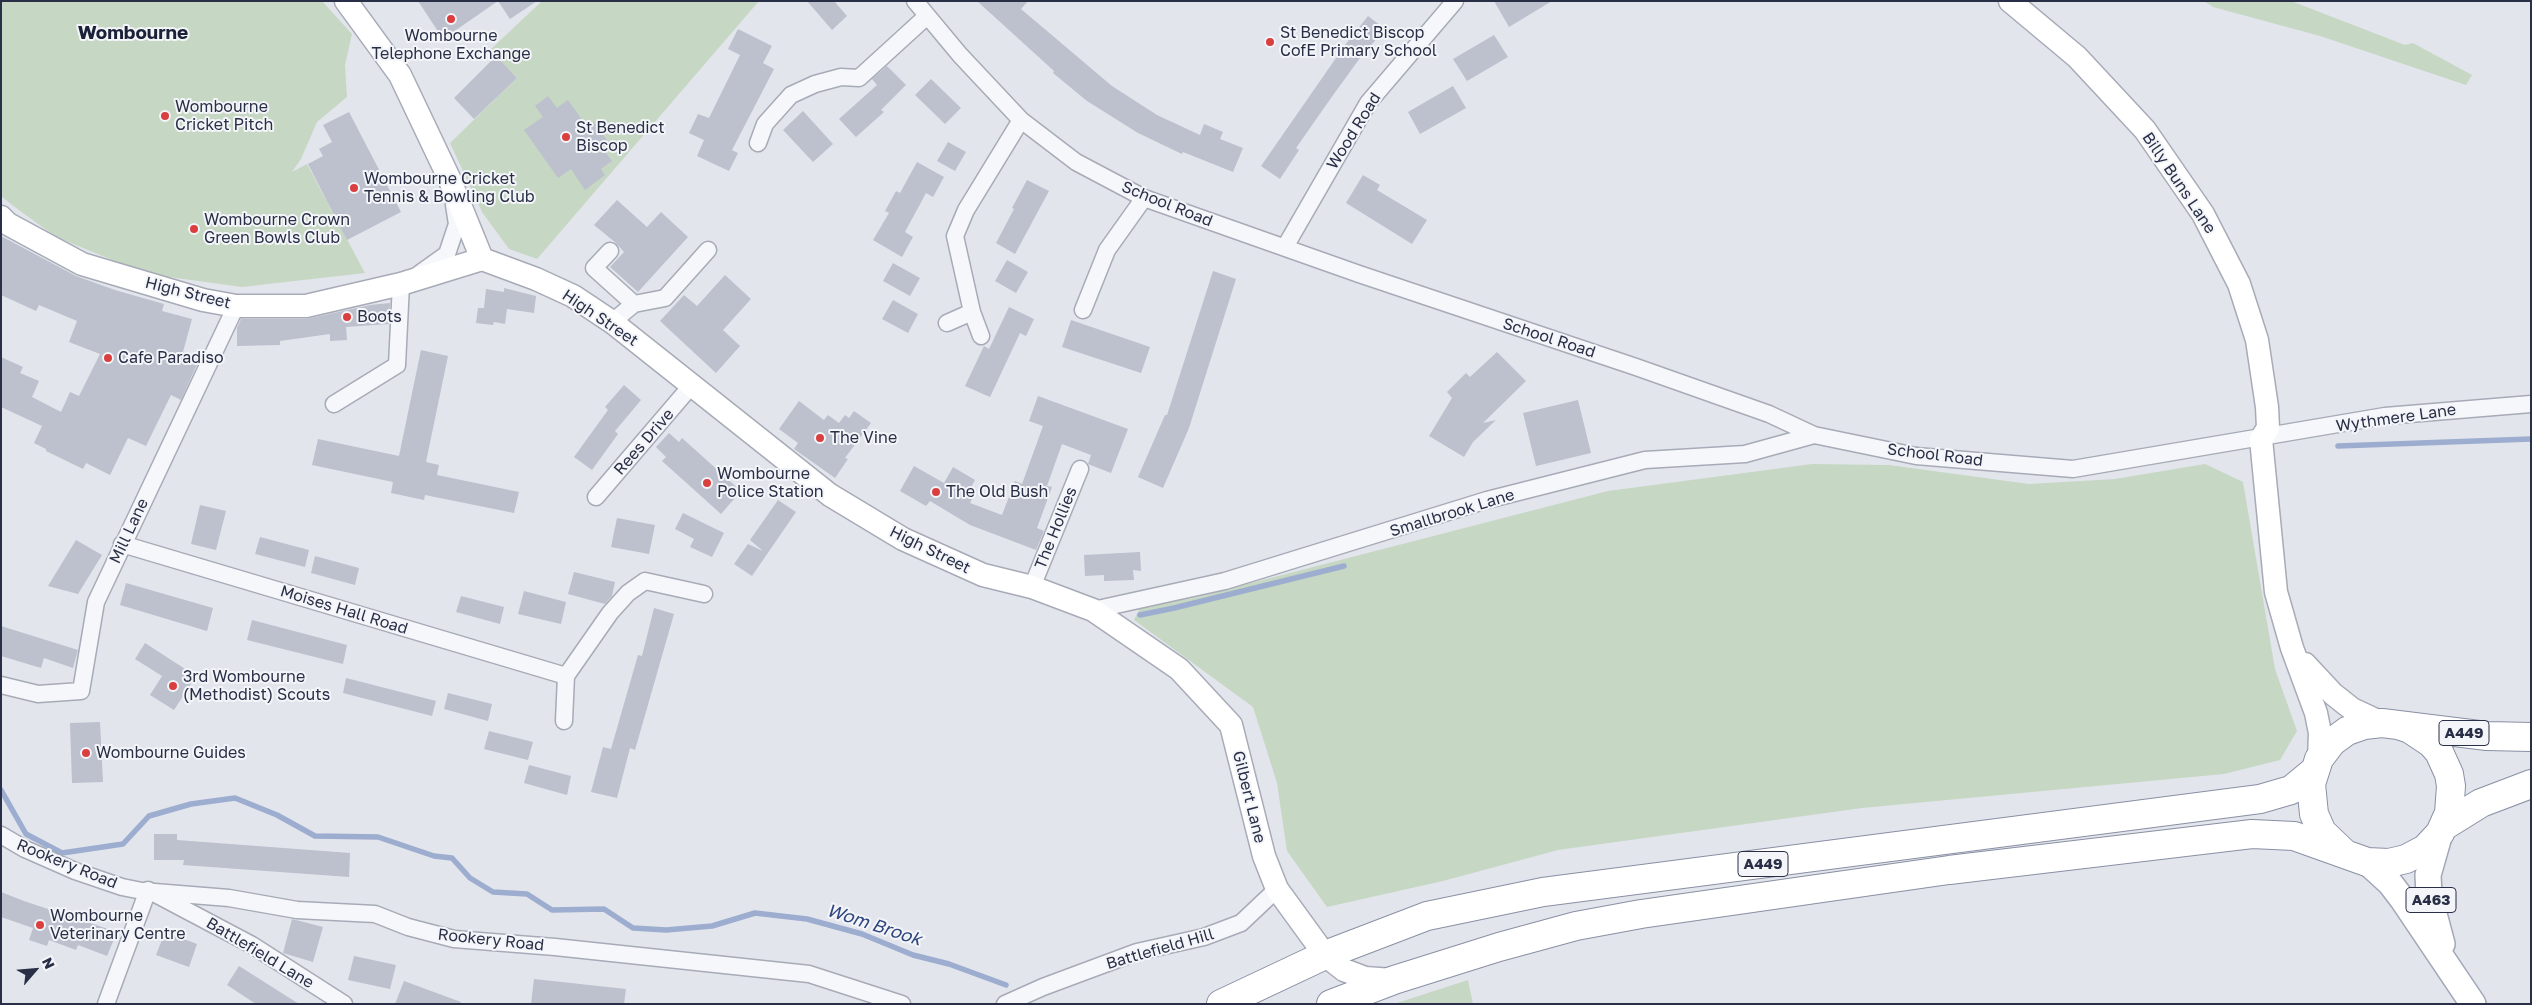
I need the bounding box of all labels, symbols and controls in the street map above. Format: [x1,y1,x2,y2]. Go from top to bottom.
marker: Wombourne Telephone Exchange [445,13,457,25]
district label: Wombourne [78,22,188,44]
place label: St Benedict Biscop CofE Primary School [1280,23,1437,61]
place label: Wombourne Telephone Exchange [371,26,531,64]
marker: St Benedict Biscop CofE Primary School [1264,36,1276,48]
street label: Wood Road [1323,89,1385,173]
place label: Wombourne Cricket Pitch [175,97,273,135]
marker: Wombourne Cricket Pitch [159,110,171,122]
place label: St Benedict Biscop [576,118,665,156]
street label: Billy Buns Lane [2138,129,2220,237]
marker: St Benedict Biscop [560,131,572,143]
place label: Wombourne Cricket Tennis & Bowling Club [364,169,535,207]
street label: School Road [1119,177,1215,231]
marker: Wombourne Cricket Tennis & Bowling Club [348,182,360,194]
place label: Wombourne Crown Green Bowls Club [204,210,350,248]
marker: Wombourne Crown Green Bowls Club [188,223,200,235]
street label: High Street [143,273,233,313]
street label: High Street [558,286,642,350]
place label: Boots [357,307,402,327]
marker: Boots [341,311,353,323]
street label: School Road [1500,314,1598,362]
place label: Cafe Paradiso [118,348,224,368]
marker: Cafe Paradiso [102,352,114,364]
street label: Wythmere Lane [2335,400,2457,436]
street label: Rees Drive [610,405,678,479]
place label: The Vine [830,428,897,448]
marker: The Vine [814,432,826,444]
street label: School Road [1886,440,1984,470]
place label: Wombourne Police Station [717,464,824,502]
marker: Wombourne Police Station [701,477,713,489]
place label: The Old Bush [946,482,1048,502]
street label: The Hollies [1031,484,1081,572]
street label: Smallbrook Lane [1387,485,1517,541]
marker: The Old Bush [930,486,942,498]
street label: Mill Lane [106,495,152,567]
street label: High Street [886,522,974,578]
street label: Moises Hall Road [278,581,410,639]
place label: 3rd Wombourne (Methodist) Scouts [183,667,330,705]
marker: 3rd Wombourne (Methodist) Scouts [167,680,179,692]
road number: A449 [2439,720,2489,746]
place label: Wombourne Guides [96,743,246,763]
marker: Wombourne Guides [80,747,92,759]
street label: Gilbert Lane [1228,749,1270,845]
street label: Rookery Road [14,835,120,893]
road number: A449 [1738,852,1788,876]
road number: A463 [2406,888,2456,912]
water label: Wom Brook [824,900,924,950]
place label: Wombourne Veterinary Centre [50,906,185,944]
street label: Battlefield Lane [203,913,317,993]
marker: Wombourne Veterinary Centre [34,919,46,931]
street label: Battlefield Hill [1104,924,1216,974]
street label: Rookery Road [437,925,545,955]
north arrow [10,945,60,995]
text: N [39,954,59,972]

